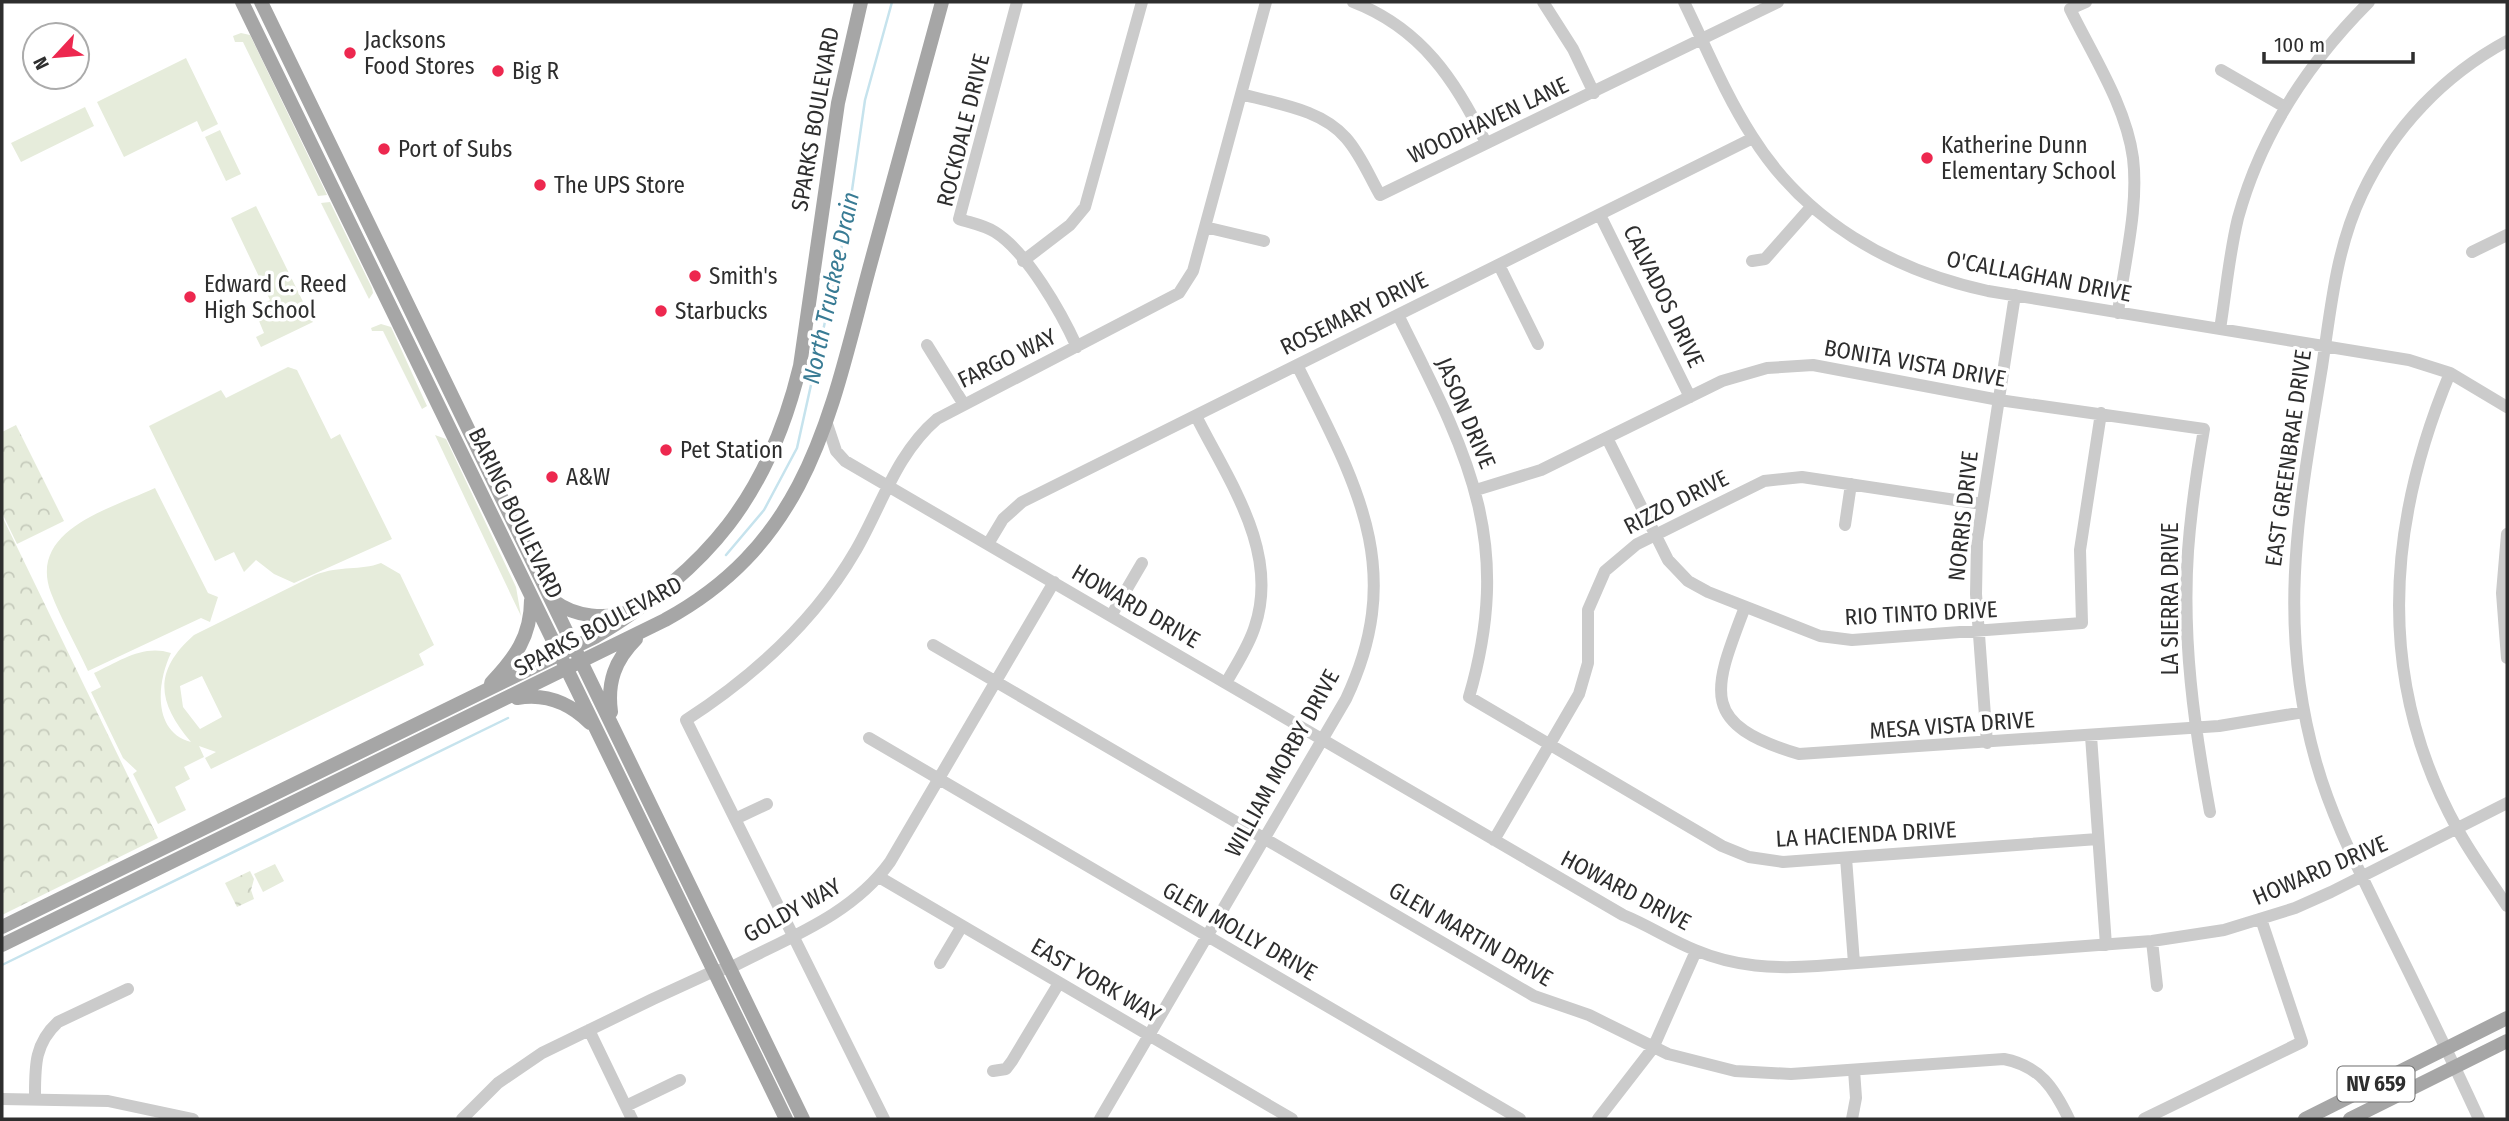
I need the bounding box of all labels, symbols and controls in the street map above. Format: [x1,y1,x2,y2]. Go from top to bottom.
north arrow [21,21,91,91]
scale bar [2264,21,2413,65]
street label: SPARKS BOULEVARD [785,25,845,213]
place label: Jacksons Food Stores [364,26,475,80]
text: 100 m [2274,32,2325,58]
marker: Jacksons Food Stores [342,45,358,61]
street label: ROCKDALE DRIVE [930,51,996,209]
text: N [28,53,54,73]
place label: Big R [512,57,560,85]
marker: Big R [490,63,506,79]
street label: WOODHAVEN LANE [1403,71,1573,169]
place label: Katherine Dunn Elementary School [1941,131,2116,185]
place label: Port of Subs [398,135,513,163]
marker: Port of Subs [376,141,392,157]
marker: Katherine Dunn Elementary School [1919,150,1935,166]
place label: The UPS Store [554,171,685,199]
marker: The UPS Store [532,177,548,193]
water label: North Truckee Drain [797,189,865,387]
street label: CALVADOS DRIVE [1617,220,1711,372]
street label: O'CALLAGHAN DRIVE [1944,244,2134,308]
place label: Smith's [709,262,778,290]
street label: ROSEMARY DRIVE [1276,265,1432,361]
marker: Smith's [687,268,703,284]
place label: Edward C. Reed High School [204,270,347,324]
marker: Edward C. Reed High School [182,289,198,305]
place label: Starbucks [675,297,768,325]
marker: Starbucks [653,303,669,319]
street label: FARGO WAY [953,322,1061,394]
street label: BONITA VISTA DRIVE [1822,333,2008,393]
street label: EAST GREENBRAE DRIVE [2259,348,2317,568]
street label: JASON DRIVE [1430,353,1502,473]
street label: BARING BOULEVARD [463,423,569,603]
place label: Pet Station [680,436,783,464]
marker: Pet Station [658,442,674,458]
street label: NORRIS DRIVE [1942,450,1984,582]
place label: A&W [566,463,610,491]
street label: RIZZO DRIVE [1619,464,1733,540]
marker: A&W [544,469,560,485]
street label: LA SIERRA DRIVE [2156,523,2184,675]
street label: HOWARD DRIVE [1067,558,1205,654]
street label: SPARKS BOULEVARD [509,570,687,682]
street label: RIO TINTO DRIVE [1844,595,1998,631]
street label: WILLIAM MORBY DRIVE [1219,664,1345,862]
street label: MESA VISTA DRIVE [1868,705,2036,745]
street label: LA HACIENDA DRIVE [1775,815,1957,853]
street label: HOWARD DRIVE [2249,829,2391,911]
street label: HOWARD DRIVE [1556,844,1696,936]
street label: GOLDY WAY [738,872,846,948]
street label: GLEN MOLLY DRIVE [1158,875,1322,987]
street label: GLEN MARTIN DRIVE [1384,876,1558,992]
street label: EAST YORK WAY [1026,932,1166,1029]
road number: NV 659 [2338,1066,2414,1102]

